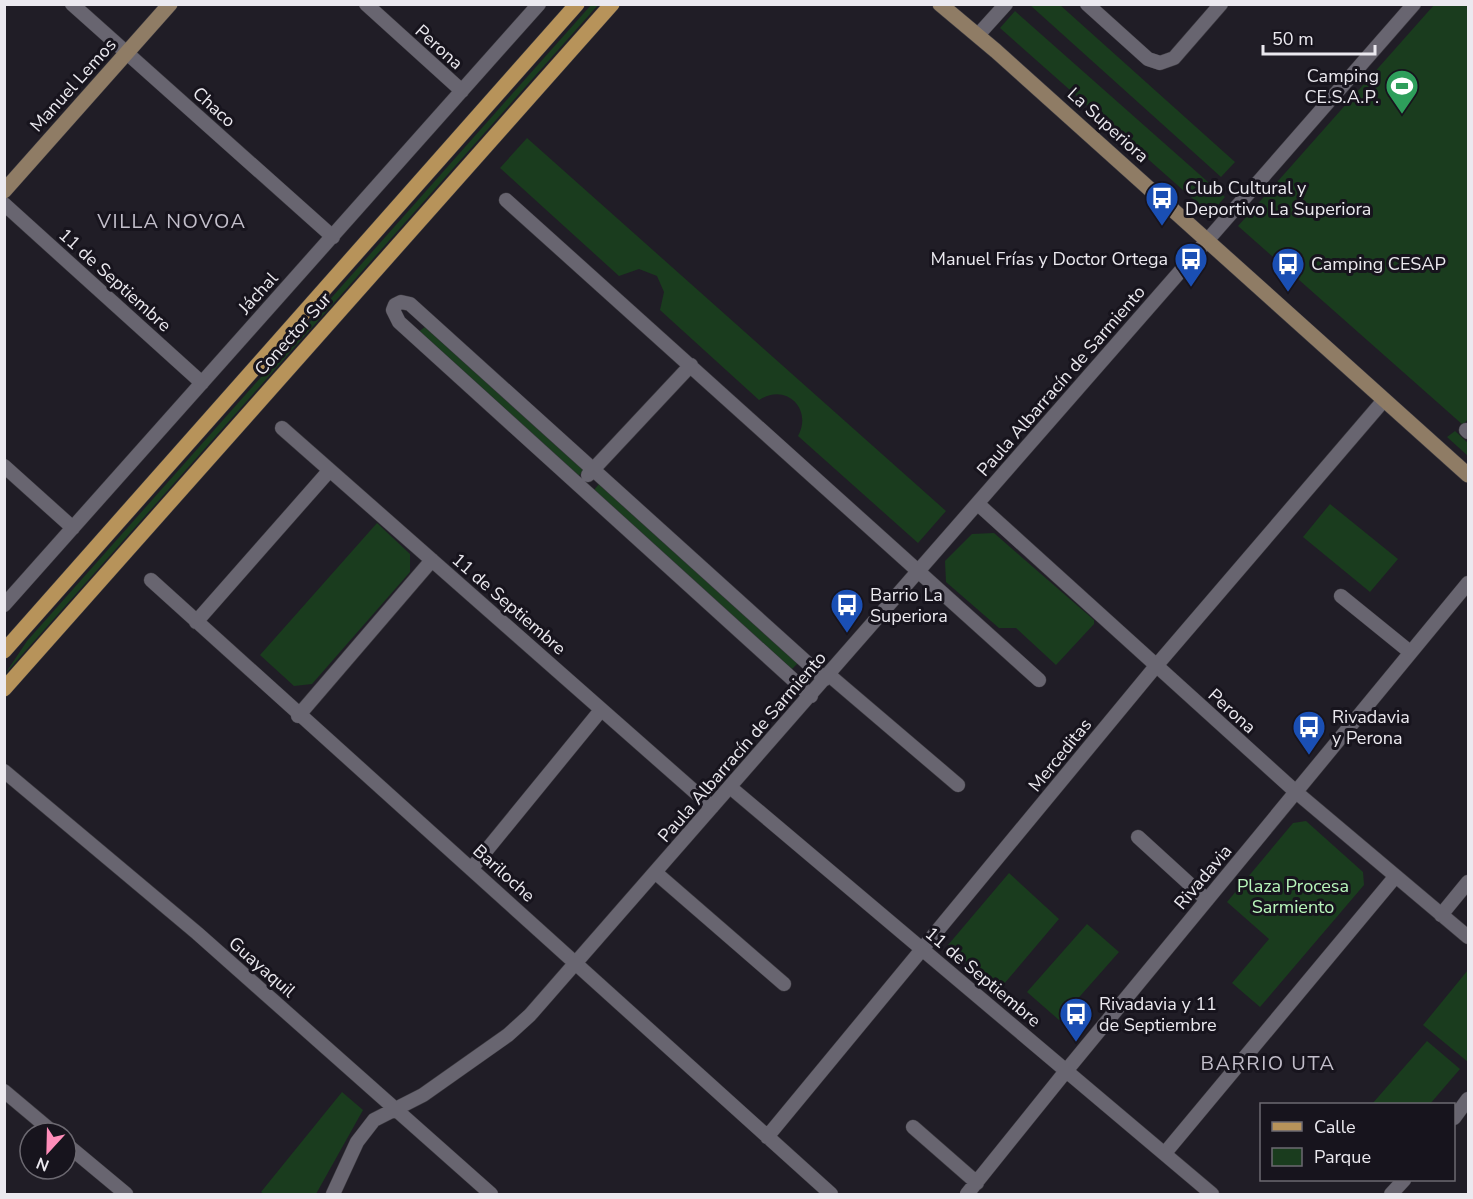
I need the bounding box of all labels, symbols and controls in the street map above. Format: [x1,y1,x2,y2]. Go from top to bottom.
scale bar [1263,18,1376,56]
street label: Perona [410,19,468,75]
text: 50 m [1272,27,1314,51]
street label: Manuel Lemos [25,33,121,137]
place label: Camping CE.S.A.P. [1304,64,1379,109]
sports icon: Camping CE.S.A.P. [1384,68,1420,115]
street label: Chaco [187,81,241,133]
street label: La Superiora [1062,82,1154,168]
place label: Club Cultural y Deportivo La Superiora [1185,176,1371,221]
bus stop icon: Club Cultural y Deportivo La Superiora [1144,180,1180,227]
district label: VILLA NOVOA [96,208,247,235]
street label: 11 de Septiembre [54,223,176,337]
bus stop icon: Manuel Frías y Doctor Ortega [1173,241,1209,288]
bus stop icon: Camping CESAP [1270,246,1306,293]
place label: Manuel Frías y Doctor Ortega [931,247,1168,271]
place label: Camping CESAP [1311,252,1446,276]
street label: Jáchal [232,266,284,320]
street label: Paula Albarracín de Sarmiento [971,280,1151,482]
street label: Conector Sur [249,287,337,381]
street label: 11 de Septiembre [447,548,571,660]
place label: Barrio La Superiora [870,583,948,628]
bus stop icon: Barrio La Superiora [829,587,865,634]
street label: Paula Albarracín de Sarmiento [652,646,832,848]
street label: Perona [1203,683,1261,739]
place label: Rivadavia y Perona [1332,705,1410,750]
bus stop icon: Rivadavia y Perona [1291,709,1327,756]
street label: Merceditas [1023,713,1097,797]
street label: Bariloche [468,839,540,907]
street label: Rivadavia [1169,839,1237,915]
park label: Plaza Procesa Sarmiento [1237,874,1349,919]
street label: 11 de Septiembre [920,922,1046,1032]
street label: Guayaquil [223,931,301,1003]
place label: Rivadavia y 11 de Septiembre [1099,992,1217,1037]
bus stop icon: Rivadavia y 11 de Septiembre [1058,996,1094,1043]
district label: BARRIO UTA [1201,1050,1335,1077]
legend [1260,1103,1455,1181]
text: Calle [1314,1115,1356,1139]
north arrow [18,1121,78,1181]
text: Parque [1314,1145,1371,1169]
text: N [33,1152,52,1176]

